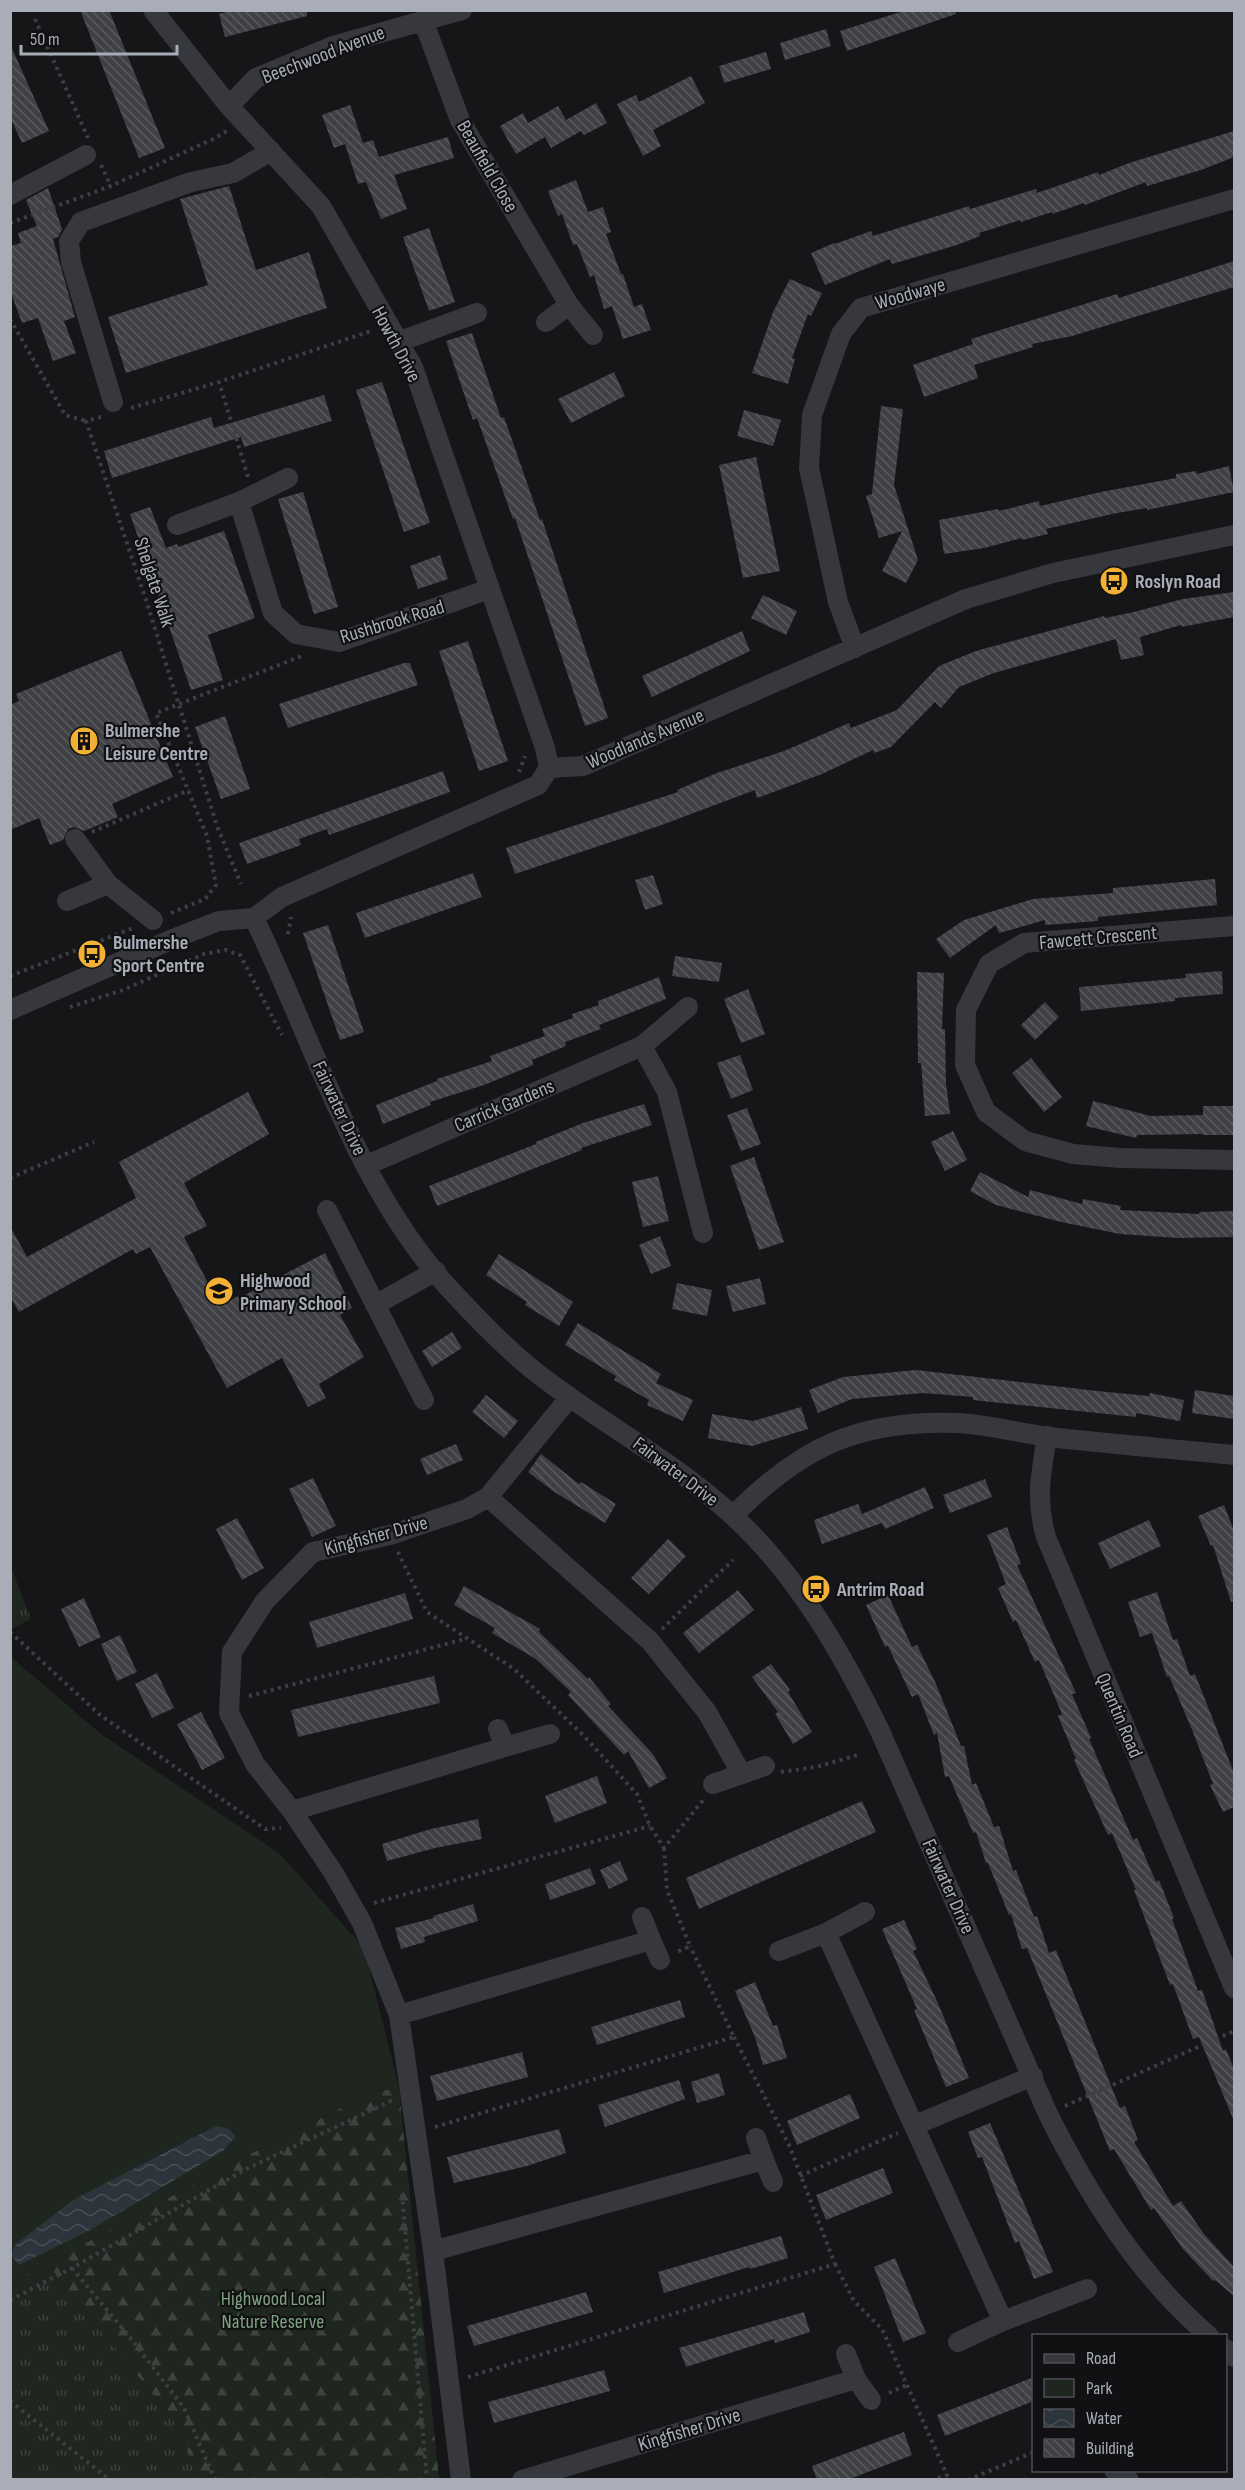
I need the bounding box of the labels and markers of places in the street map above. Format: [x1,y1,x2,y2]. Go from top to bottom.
bus stop icon: Roslyn Road [1098,565,1130,597]
place label: Roslyn Road [1135,570,1221,594]
place label: Bulmershe Leisure Centre [105,719,208,766]
building icon: Bulmershe Leisure Centre [68,725,100,757]
place label: Bulmershe Sport Centre [113,931,204,978]
bus stop icon: Bulmershe Sport Centre [76,938,108,970]
place label: Highwood Primary School [240,1269,346,1316]
school or university icon: Highwood Primary School [203,1275,235,1307]
bus stop icon: Antrim Road [800,1573,832,1605]
place label: Antrim Road [836,1578,924,1602]

